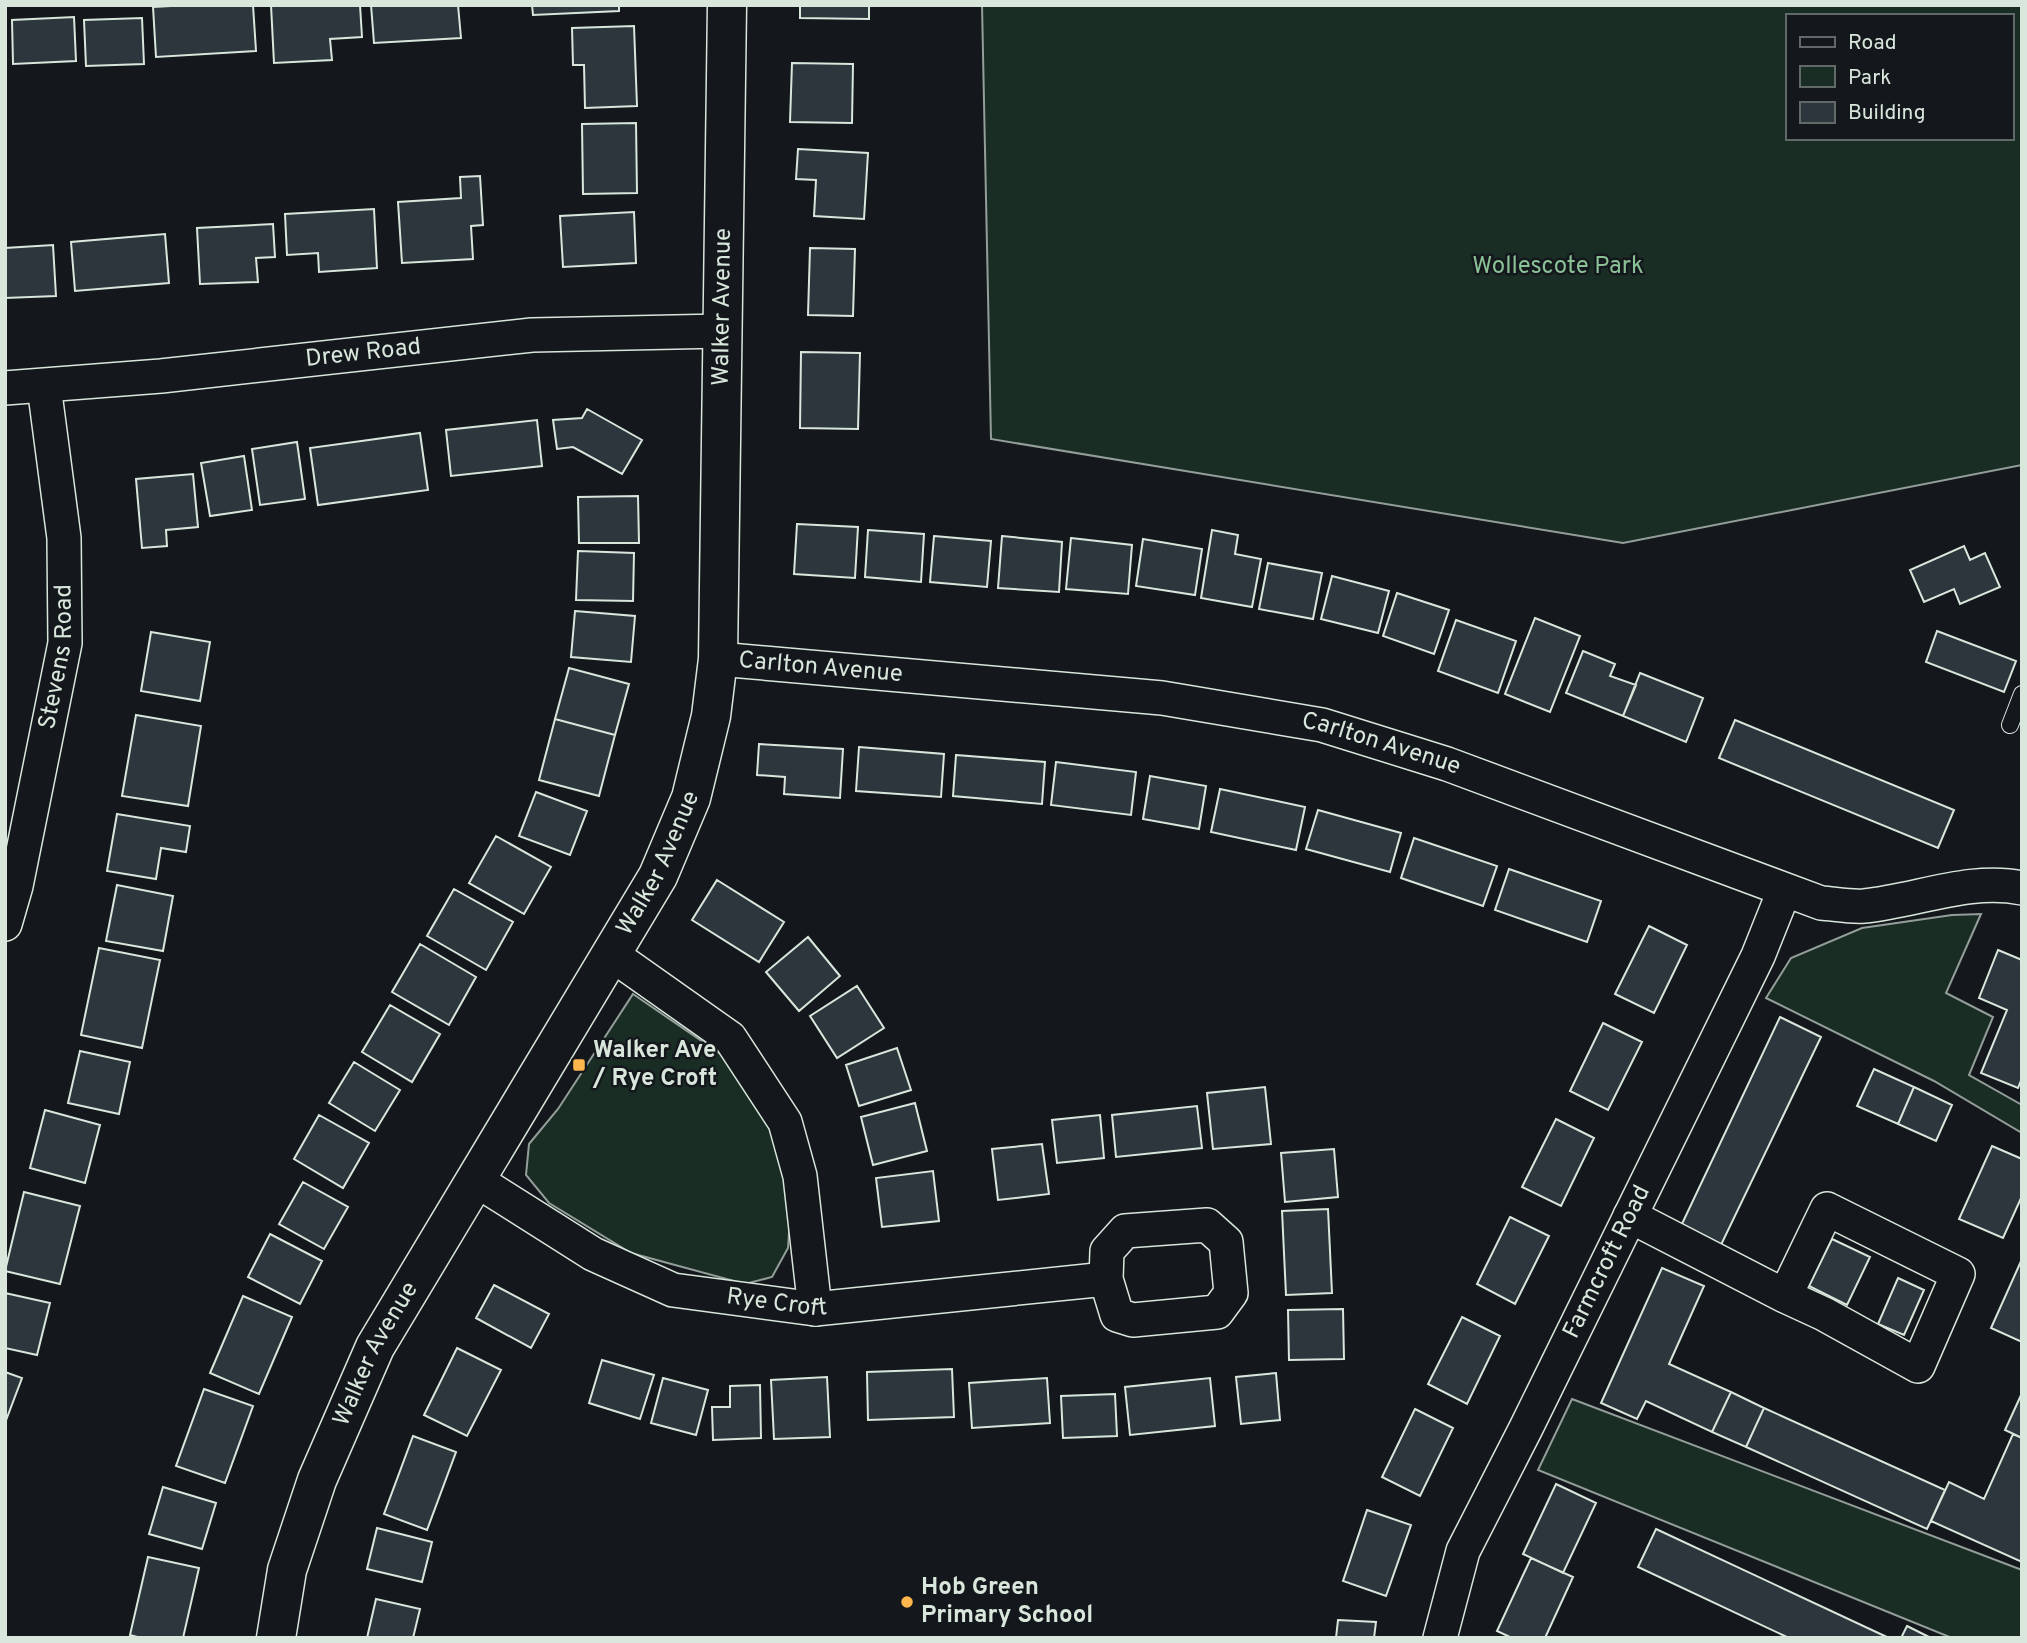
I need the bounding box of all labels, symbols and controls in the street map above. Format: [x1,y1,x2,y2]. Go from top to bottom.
legend [1786,14,2013,140]
text: Road [1848,30,1897,57]
text: Park [1848,65,1891,92]
text: Building [1848,100,1926,127]
street label: Walker Avenue [707,228,739,386]
park label: Wollescote Park [1472,252,1644,282]
street label: Drew Road [304,332,423,375]
street label: Stevens Road [33,584,80,732]
street label: Carlton Avenue [737,646,904,690]
street label: Carlton Avenue [1300,707,1465,783]
street label: Walker Avenue [610,787,707,941]
place label: Walker Ave / Rye Croft [592,1036,717,1094]
marker: Walker Ave / Rye Croft [571,1057,587,1073]
street label: Farmcroft Road [1557,1181,1658,1344]
street label: Walker Avenue [327,1277,426,1431]
street label: Rye Croft [725,1282,829,1324]
place label: Hob Green Primary School [921,1573,1093,1631]
marker: Hob Green Primary School [899,1594,915,1610]

